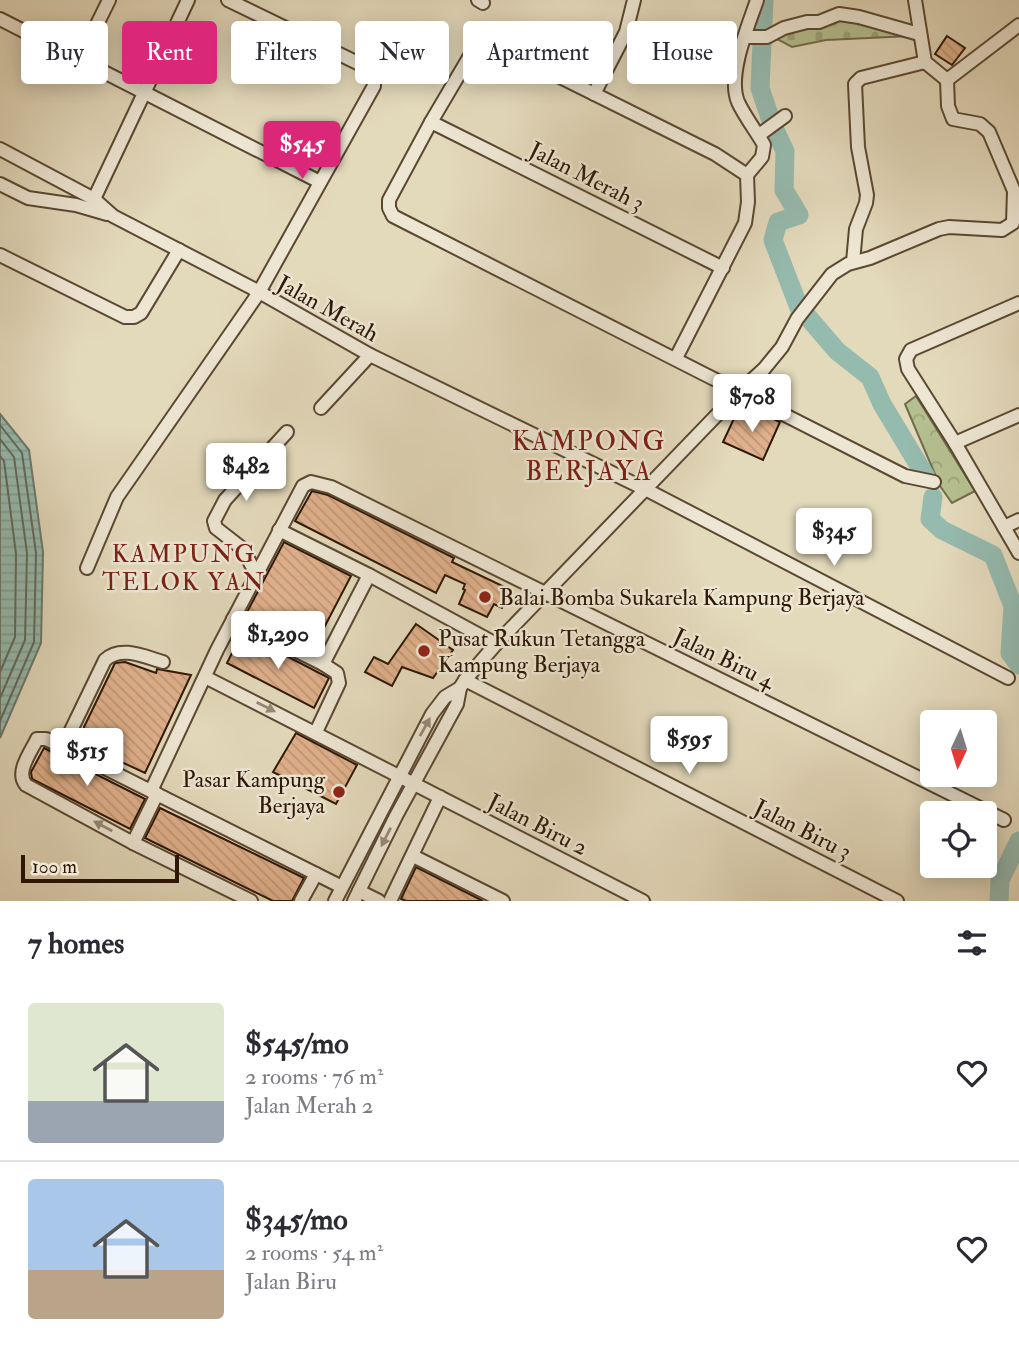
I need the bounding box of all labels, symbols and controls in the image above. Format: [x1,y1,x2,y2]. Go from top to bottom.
chip: Buy [21,21,108,84]
chip: Rent [122,21,217,84]
chip: Filters [231,21,341,84]
chip: New [355,21,449,84]
chip: Apartment [463,21,613,84]
chip: House [627,21,737,84]
pin: $545 [261,122,343,181]
text: $545 [279,129,325,158]
street label: Jalan Merah 3 [523,135,649,218]
street label: Jalan Merah [271,268,384,348]
pin: $708 [711,374,793,434]
text: $708 [729,382,775,411]
district label: KAMPONG BERJAYA [512,426,666,488]
pin: $482 [205,444,287,503]
text: $482 [222,451,270,480]
pin: $345 [793,508,875,568]
text: $345 [812,516,856,545]
district label: KAMPUNG TELOK YAN [102,539,266,598]
place label: Balai Bomba Sukarela Kampung Berjaya [499,583,865,613]
marker: Balai Bomba Sukarela Kampung Berjaya [477,589,493,605]
pin: $1,290 [221,612,335,671]
text: $1,290 [247,619,309,648]
street label: Jalan Biru 4 [667,621,781,696]
place label: Pusat Rukun Tetangga Kampung Berjaya [438,624,646,680]
marker: Pusat Rukun Tetangga Kampung Berjaya [416,643,432,659]
one-way arrow [256,701,276,713]
north arrow [920,710,998,788]
map controls [920,710,997,878]
pin: $595 [648,716,730,776]
one-way arrow [419,717,430,737]
text: $595 [666,724,712,753]
pin: $515 [46,728,128,788]
text: $515 [66,736,108,765]
place label: Pasar Kampung Berjaya [182,765,326,820]
marker: Pasar Kampung Berjaya [331,784,347,800]
street label: Jalan Biru 2 [482,786,593,862]
street label: Jalan Biru 3 [748,792,856,866]
button: locate [920,801,997,878]
one-way arrow [93,820,112,832]
one-way arrow [380,827,391,847]
scale bar [21,852,178,884]
text: 100 m [32,855,77,879]
icon: filters [953,924,991,962]
text: 7 homes [28,925,124,962]
text: $545/mo [245,1025,349,1062]
icon: home [84,1031,168,1115]
icon: heart [953,1054,991,1092]
text: 2 rooms · 76 m² [245,1062,383,1091]
text: Jalan Merah 2 [245,1091,373,1120]
text: $345/mo [245,1201,348,1238]
icon: home [84,1207,168,1291]
icon: heart [953,1230,991,1268]
text: 2 rooms · 54 m² [245,1238,383,1267]
text: Jalan Biru [245,1267,337,1296]

